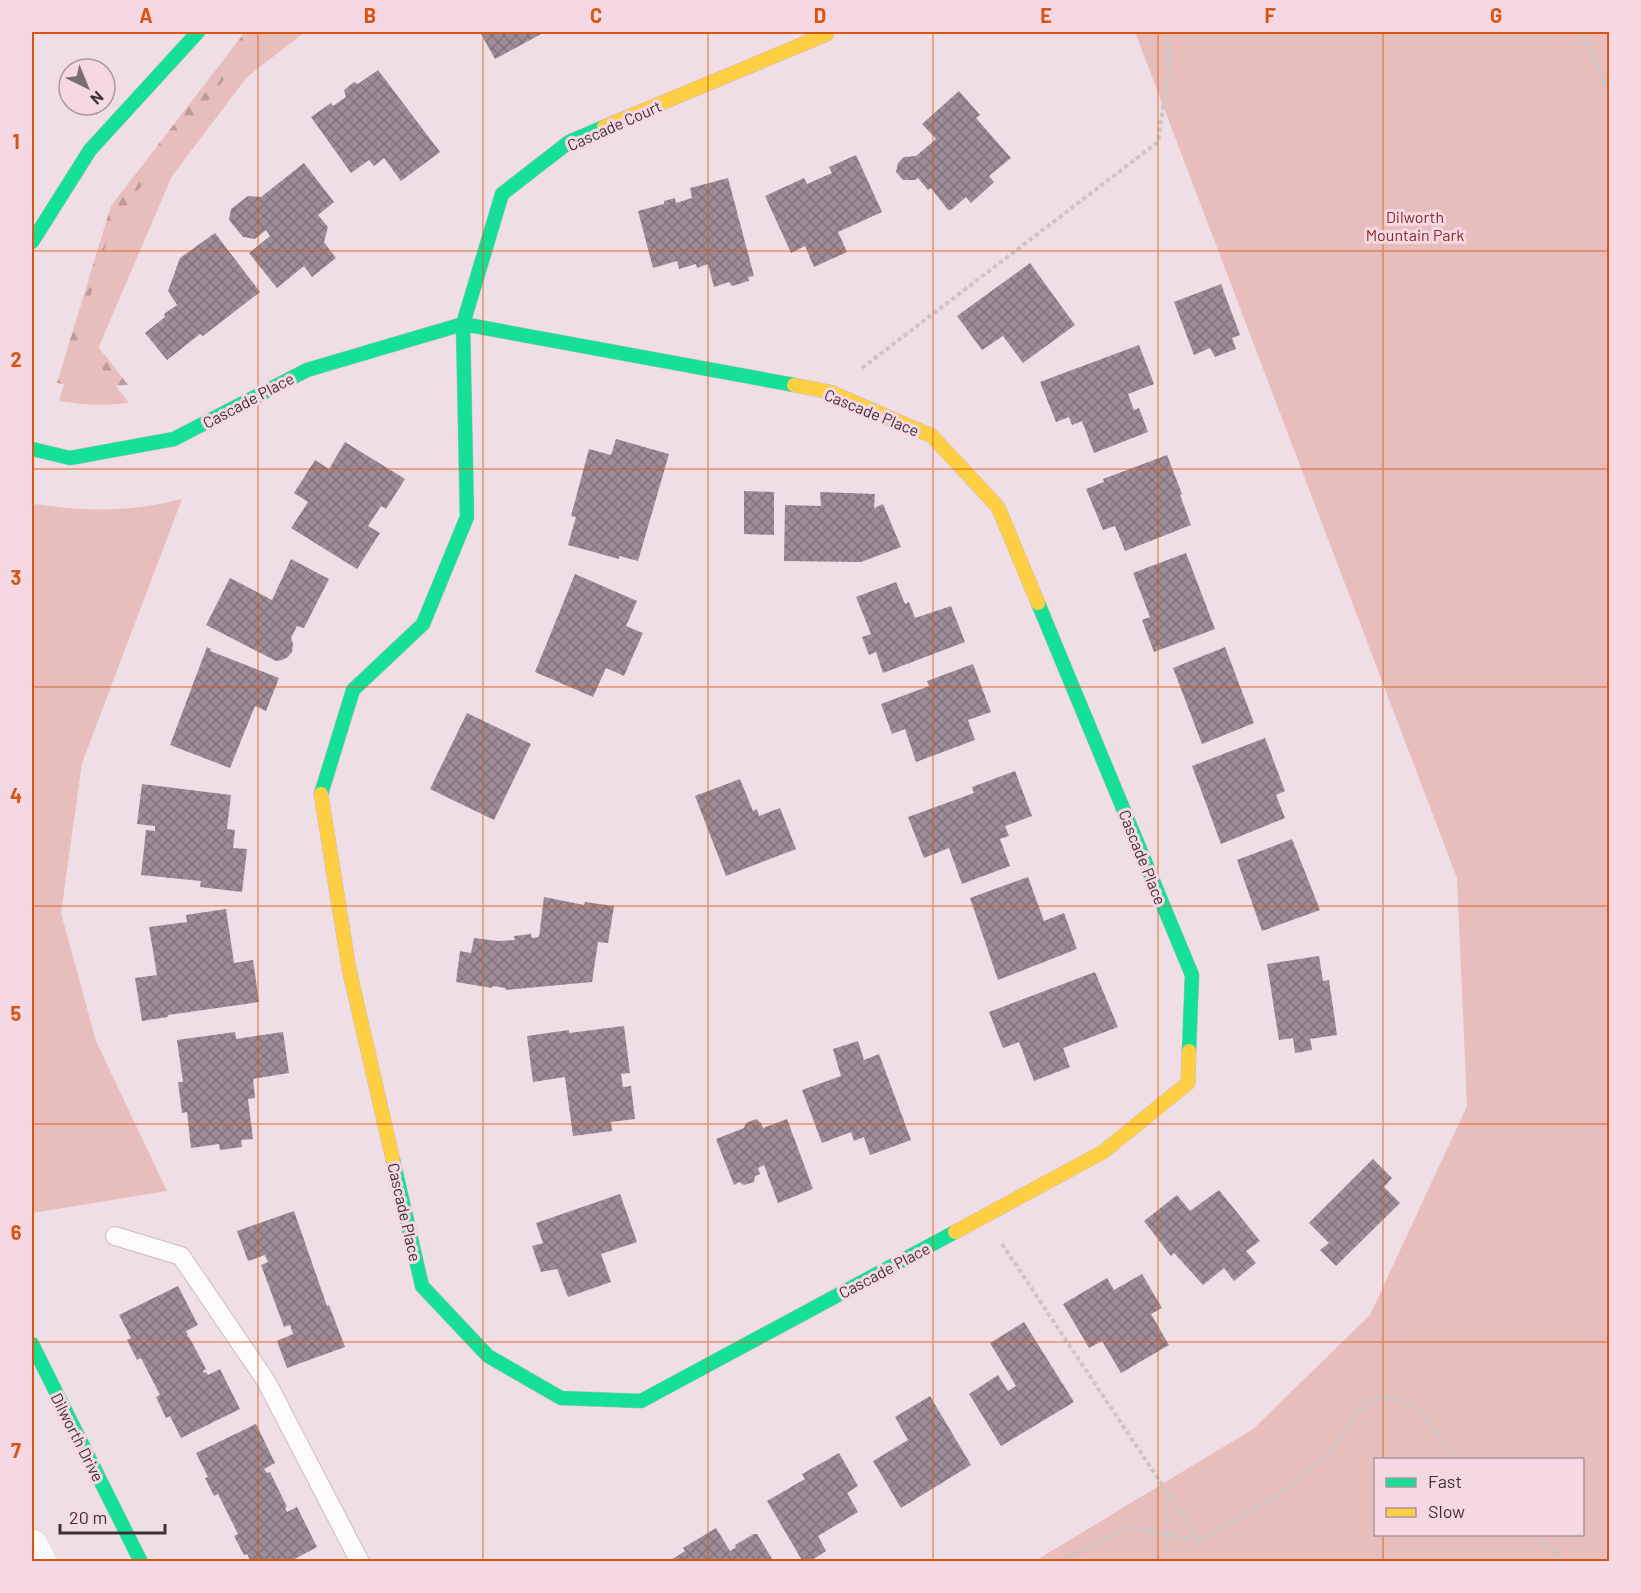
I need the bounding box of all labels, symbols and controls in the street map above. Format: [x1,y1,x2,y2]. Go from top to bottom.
text: A [139,3,153,27]
text: B [364,3,376,27]
text: C [590,3,602,27]
text: D [814,3,826,27]
text: E [1040,3,1052,27]
text: F [1264,3,1276,27]
text: G [1490,3,1502,27]
north arrow [57,57,117,117]
text: N [87,88,108,109]
street label: Cascade Court [564,96,664,154]
text: 1 [12,129,20,153]
park label: Dilworth Mountain Park [1366,207,1464,244]
text: 2 [10,347,22,371]
street label: Cascade Place [199,368,297,432]
street label: Cascade Place [822,384,922,440]
text: 3 [11,565,21,589]
text: 4 [10,783,22,807]
street label: Cascade Place [1115,807,1171,907]
text: 5 [11,1001,22,1025]
street label: Cascade Place [384,1161,426,1263]
text: 6 [11,1220,22,1244]
street label: Cascade Place [835,1238,933,1302]
street label: Dilworth Drive [48,1389,108,1485]
text: 7 [11,1438,21,1462]
legend [1374,1458,1584,1536]
text: Fast [1428,1470,1462,1492]
scale bar [60,1497,165,1535]
text: Slow [1428,1500,1465,1522]
text: 20 m [69,1506,107,1528]

